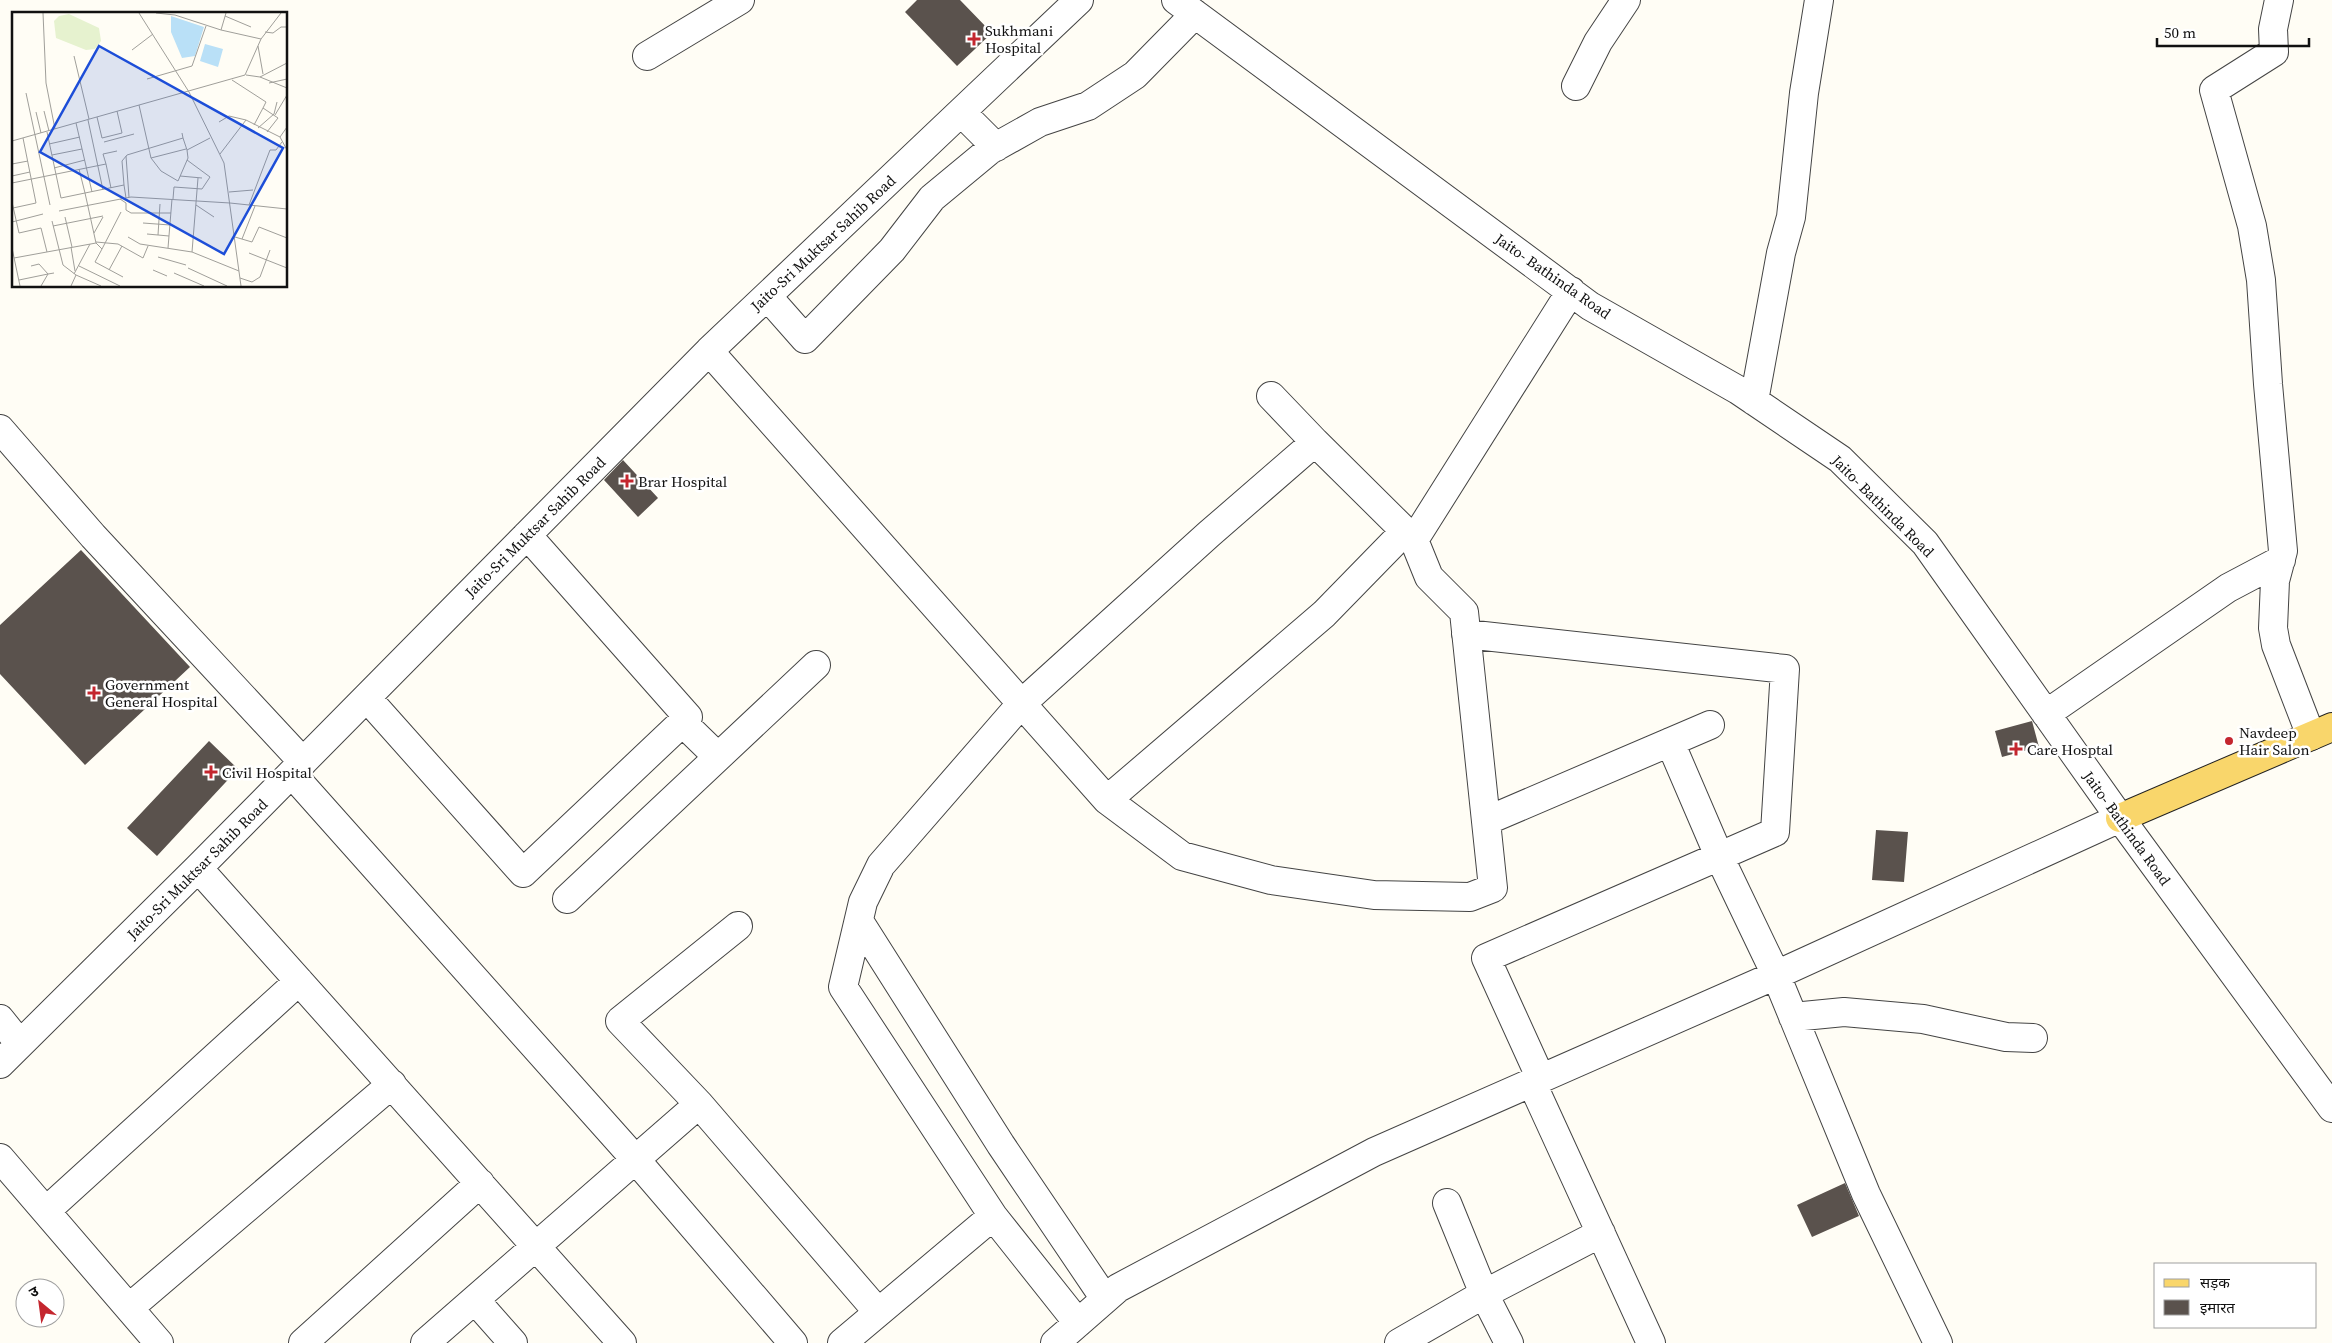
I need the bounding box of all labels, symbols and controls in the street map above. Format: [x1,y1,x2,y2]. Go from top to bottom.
inset map [12,12,288,288]
scale bar [2157,15,2310,47]
place label: Sukhmani Hospital [985,20,1053,58]
text: 50 m [2164,22,2196,43]
marker: Sukhmani Hospital [967,32,981,46]
street label: Jaito-Sri Muktsar Sahib Road [745,170,900,317]
street label: Jaito- Bathinda Road [1490,228,1615,324]
street label: Jaito- Bathinda Road [1827,450,1939,562]
street label: Jaito-Sri Muktsar Sahib Road [459,452,610,603]
place label: Brar Hospital [638,471,728,492]
marker: Brar Hospital [620,474,634,488]
place label: Government General Hospital [105,674,218,712]
marker: Government General Hospital [87,686,101,700]
place label: Navdeep Hair Salon [2239,722,2310,760]
marker: Navdeep Hair Salon [2223,735,2235,747]
place label: Care Hosptal [2027,739,2114,760]
marker: Care Hosptal [2009,742,2023,756]
place label: Civil Hospital [222,762,313,783]
marker: Civil Hospital [204,765,218,779]
street label: Jaito- Bathinda Road [2078,766,2176,890]
street label: Jaito-Sri Muktsar Sahib Road [121,794,272,945]
legend [2154,1263,2317,1328]
text: सड़क [2200,1272,2230,1293]
north arrow [15,1278,65,1328]
text: उ [25,1281,43,1302]
text: इमारत [2200,1297,2235,1318]

